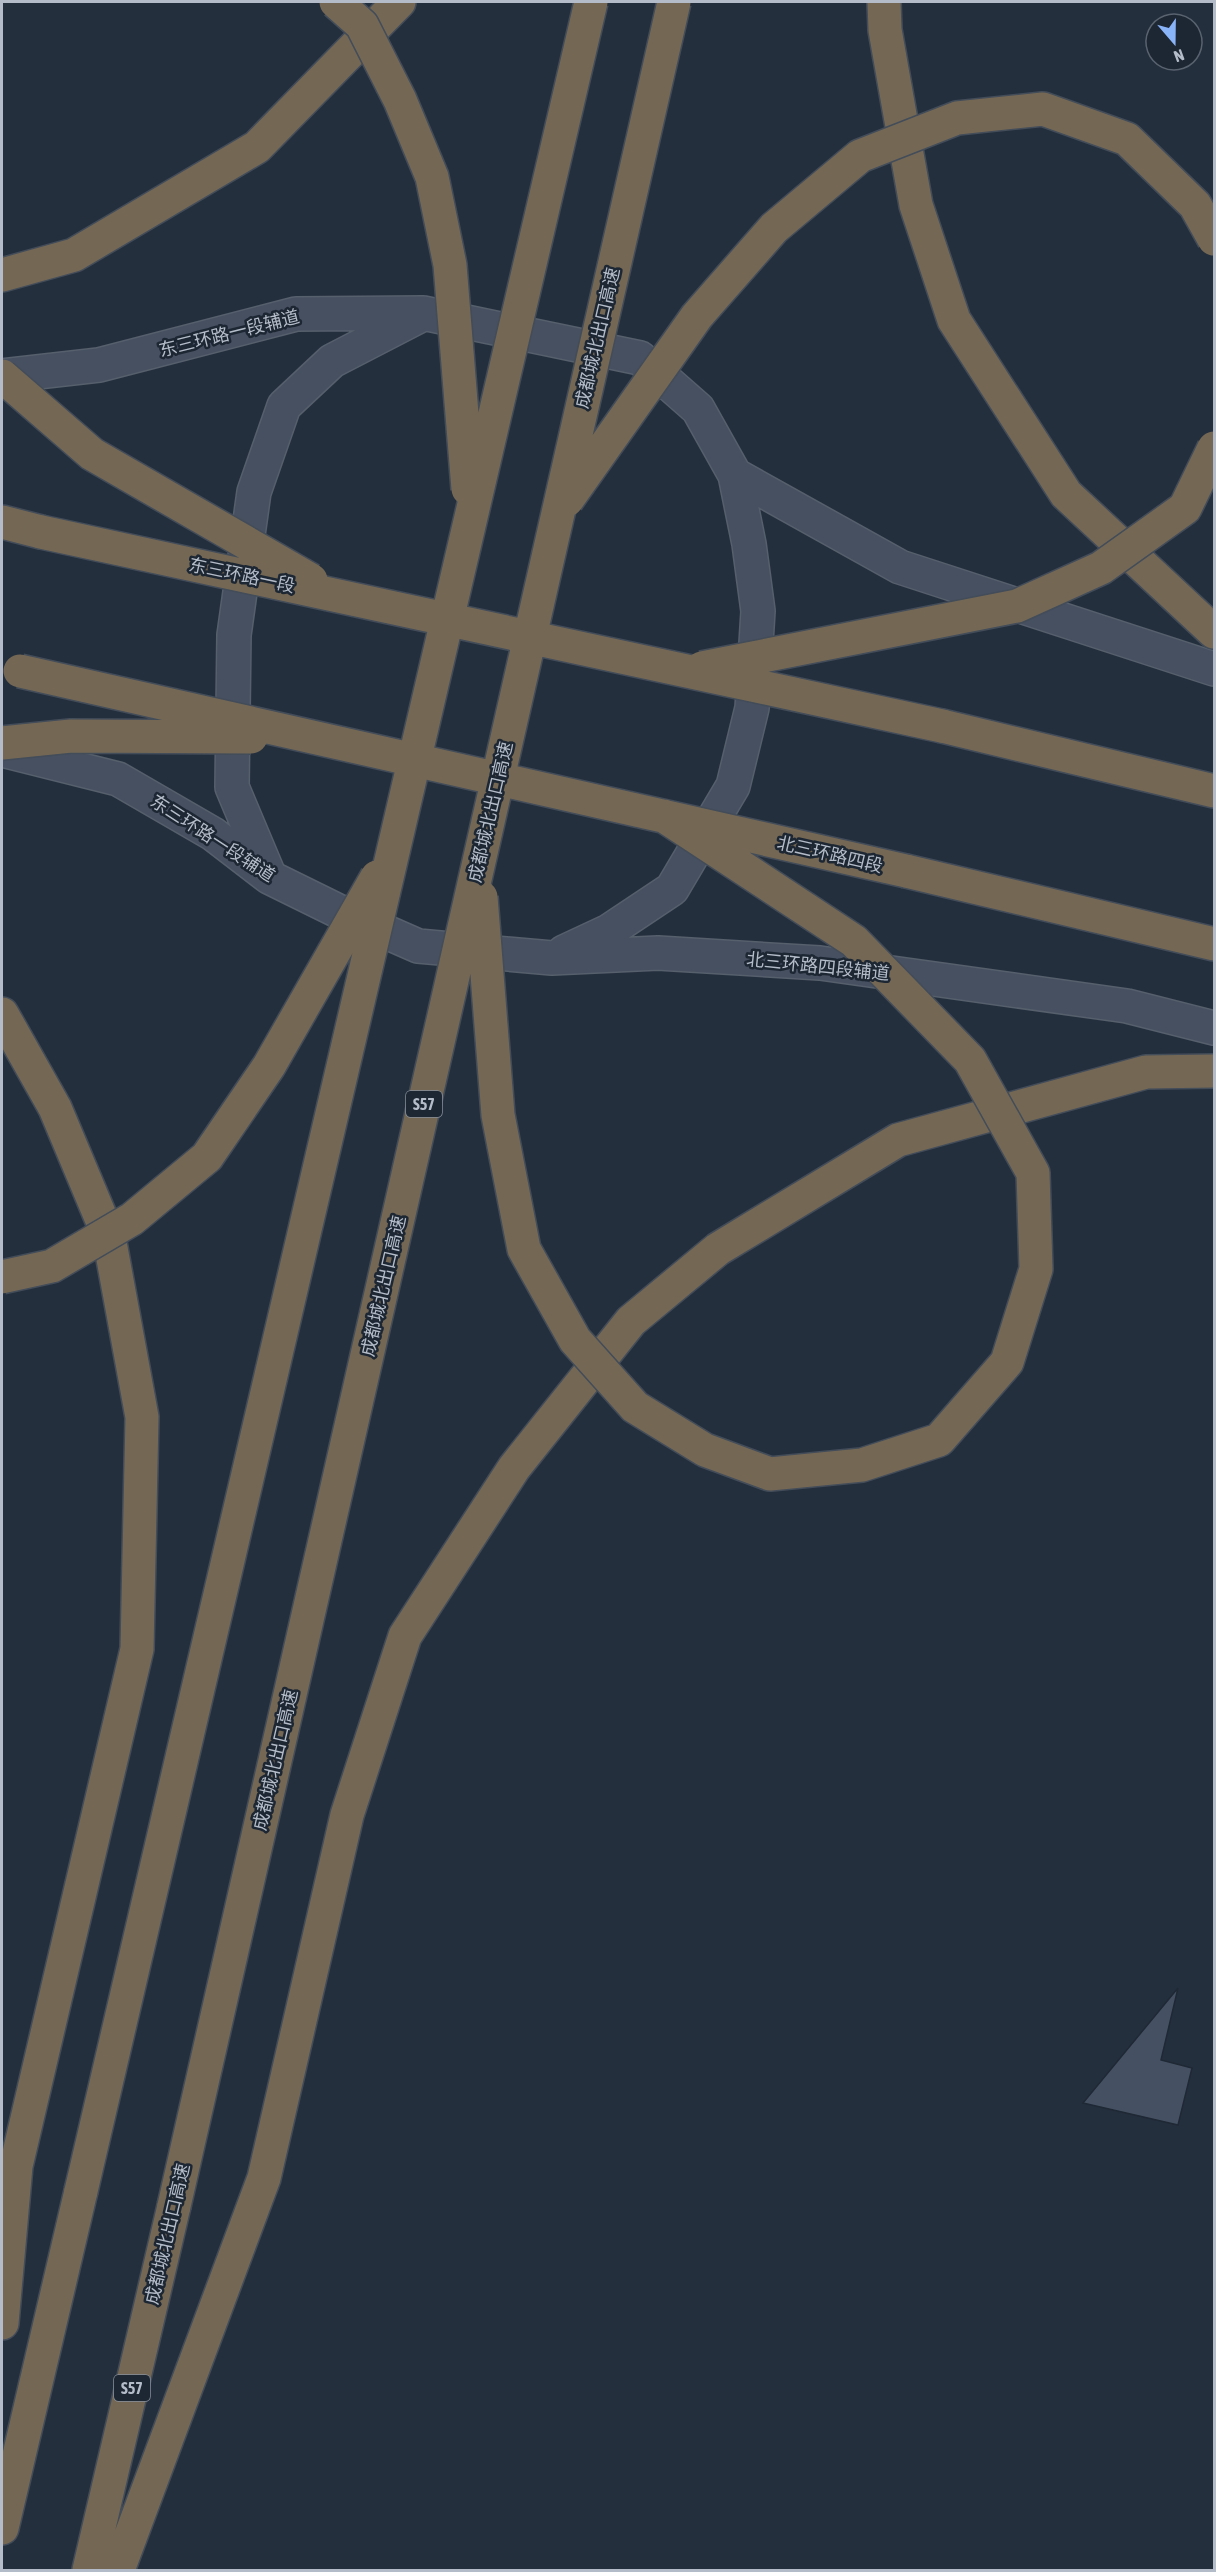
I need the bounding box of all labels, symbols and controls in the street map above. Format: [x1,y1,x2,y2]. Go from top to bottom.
north arrow [1144,12,1204,72]
text: N [1172,46,1187,66]
street label: 成都城北出口高速 [571,265,623,411]
street label: 东三环路一段辅道 [157,305,301,361]
street label: 东三环路一段 [187,554,297,596]
street label: 成都城北出口高速 [464,739,516,885]
street label: 东三环路一段辅道 [147,790,279,886]
street label: 北三环路四段 [775,832,885,876]
street label: 北三环路四段辅道 [745,948,891,984]
road number: S57 [406,1091,442,1117]
street label: 成都城北出口高速 [357,1213,409,1359]
street label: 成都城北出口高速 [249,1687,301,1833]
street label: 成都城北出口高速 [141,2161,193,2307]
road number: S57 [114,2375,150,2401]

